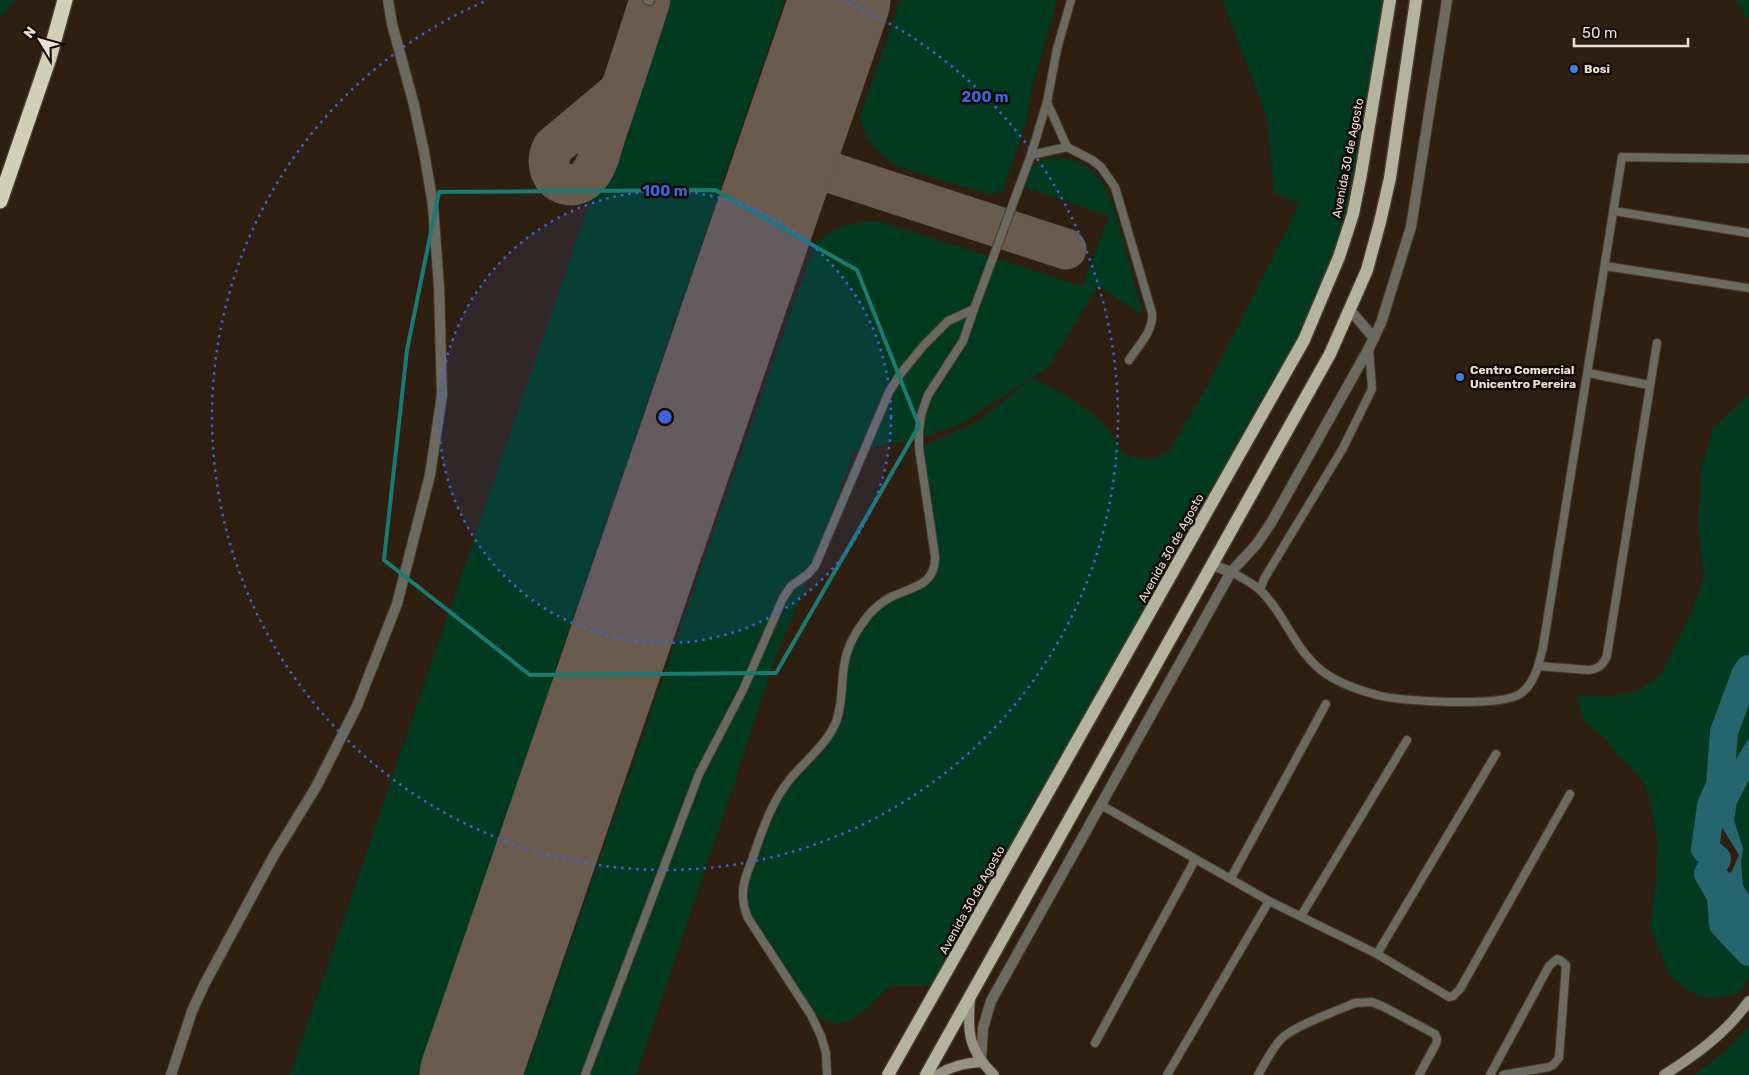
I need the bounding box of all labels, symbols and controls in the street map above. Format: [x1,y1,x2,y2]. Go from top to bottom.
north arrow [15,15,65,65]
scale bar [1574,15,1688,47]
text: N [20,23,40,42]
text: 50 m [1582,24,1617,42]
place label: Bosi [1584,62,1610,76]
marker: Bosi [1568,63,1580,75]
text: 200 m [961,88,1009,106]
street label: Avenida 30 de Agosto [1330,97,1366,219]
text: 100 m [643,182,687,200]
place label: Centro Comercial Unicentro Pereira [1470,363,1576,391]
marker: Centro Comercial Unicentro Pereira [1454,371,1466,383]
centre of rings [656,408,674,426]
street label: Avenida 30 de Agosto [1135,491,1207,605]
street label: Avenida 30 de Agosto [936,843,1008,957]

